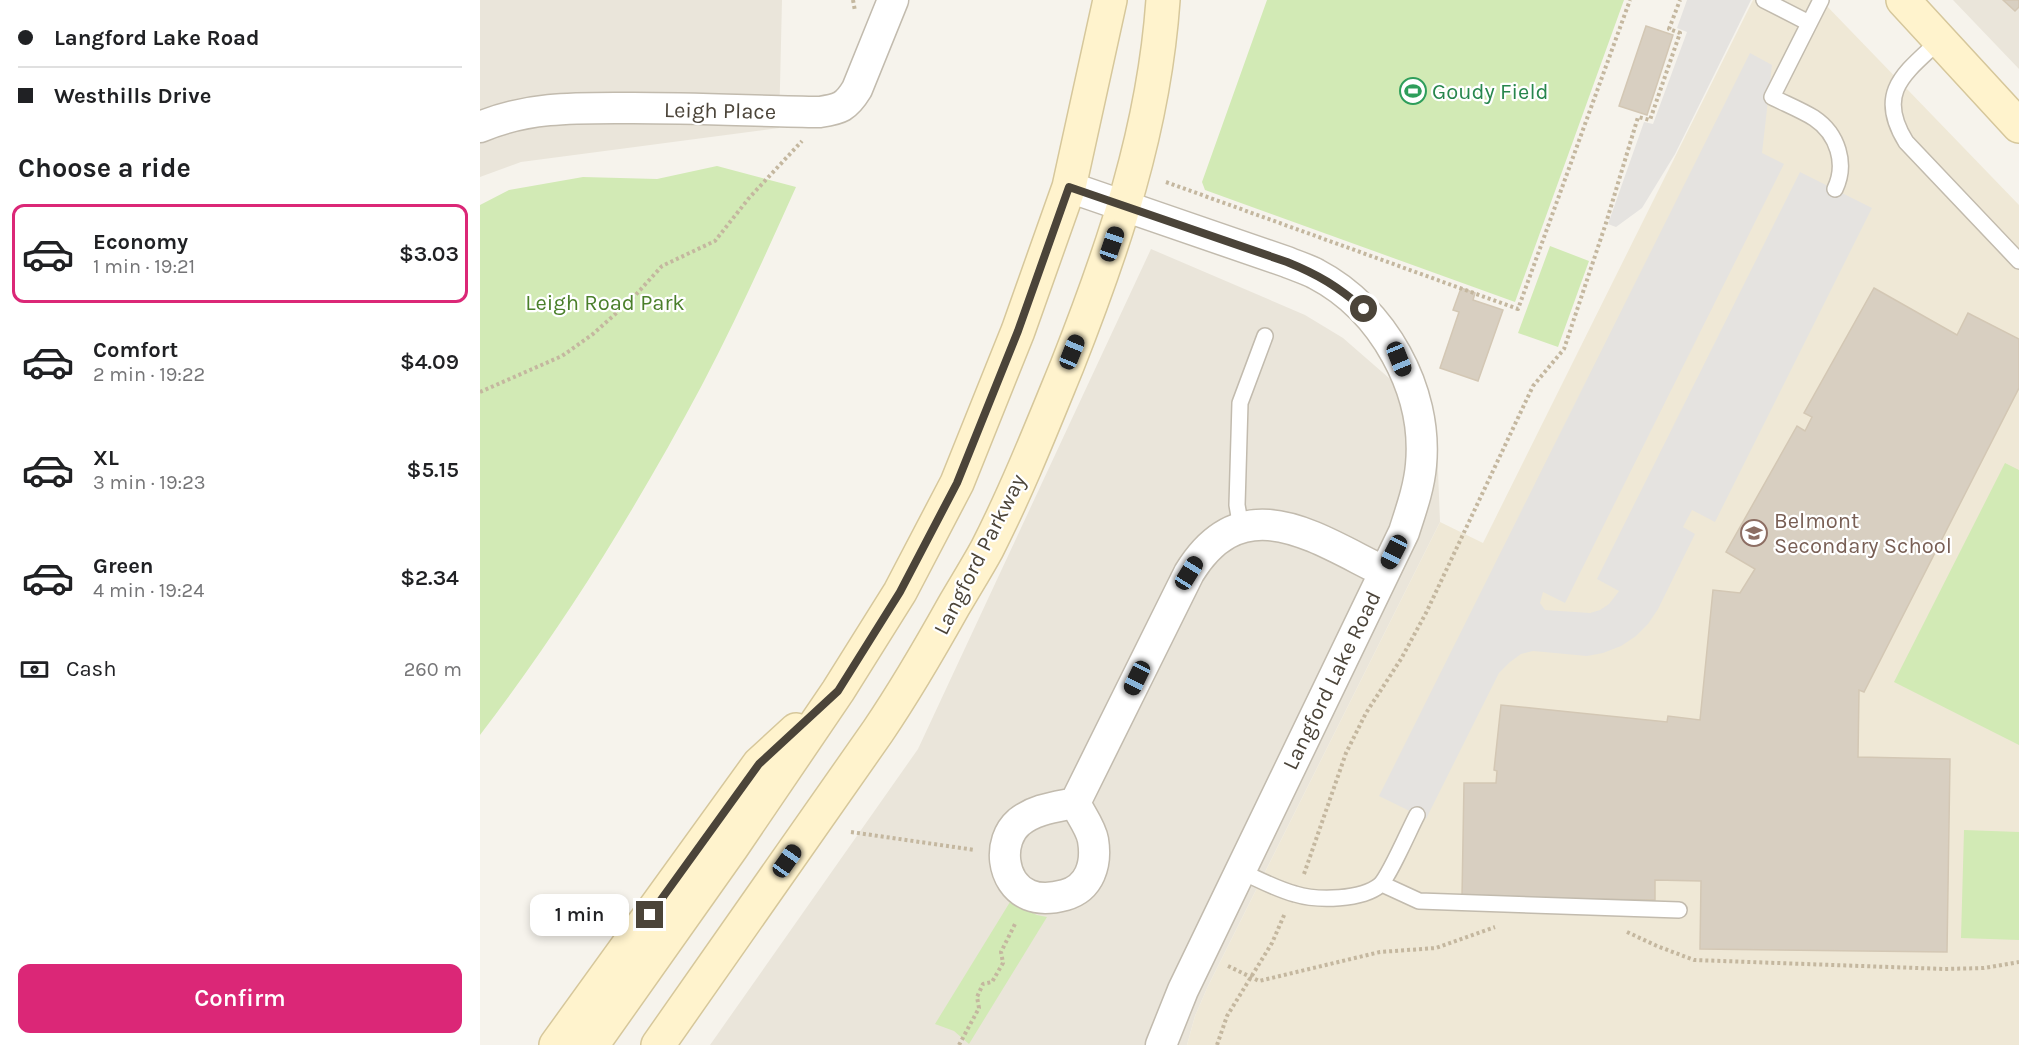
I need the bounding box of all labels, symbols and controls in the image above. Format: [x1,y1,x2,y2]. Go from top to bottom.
text: Langford Lake Road [54,25,259,51]
sports icon: Goudy Field [1398,76,1428,106]
place label: Goudy Field [1432,79,1549,105]
text: Westhills Drive [54,83,211,109]
street label: Leigh Place [664,97,776,125]
text: Choose a ride [18,152,191,184]
car [1098,224,1126,264]
icon: car [21,227,75,281]
text: Economy [93,229,188,255]
text: $3.03 [399,241,459,267]
text: 1 min · 19:21 [93,255,195,278]
park label: Leigh Road Park [525,290,685,316]
route start [1350,295,1377,322]
car [1057,332,1087,372]
icon: car [21,335,75,389]
text: Comfort [93,337,178,363]
car [1384,339,1414,379]
text: $4.09 [400,349,459,375]
text: 2 min · 19:22 [93,363,205,386]
icon: car [21,443,75,497]
text: XL [93,445,119,471]
text: $5.15 [407,457,459,483]
street label: Langford Parkway [928,470,1032,639]
text: 3 min · 19:23 [93,471,206,494]
place label: Belmont Secondary School [1774,508,1952,559]
school or university icon: Belmont Secondary School [1739,518,1769,548]
car [1378,532,1410,572]
icon: car [21,551,75,605]
text: Green [93,553,154,579]
car [1172,553,1206,593]
text: $2.34 [400,565,459,591]
text: 4 min · 19:24 [93,579,204,602]
street label: Langford Lake Road [1277,587,1387,774]
icon: cash [18,653,51,686]
text: Cash [66,656,116,682]
text: 260 m [404,658,462,681]
car [1121,658,1153,698]
car [769,841,805,881]
callout: 1 min [530,894,629,936]
route end [636,901,663,928]
text: 1 min [555,903,604,926]
button: Confirm [18,964,462,1033]

